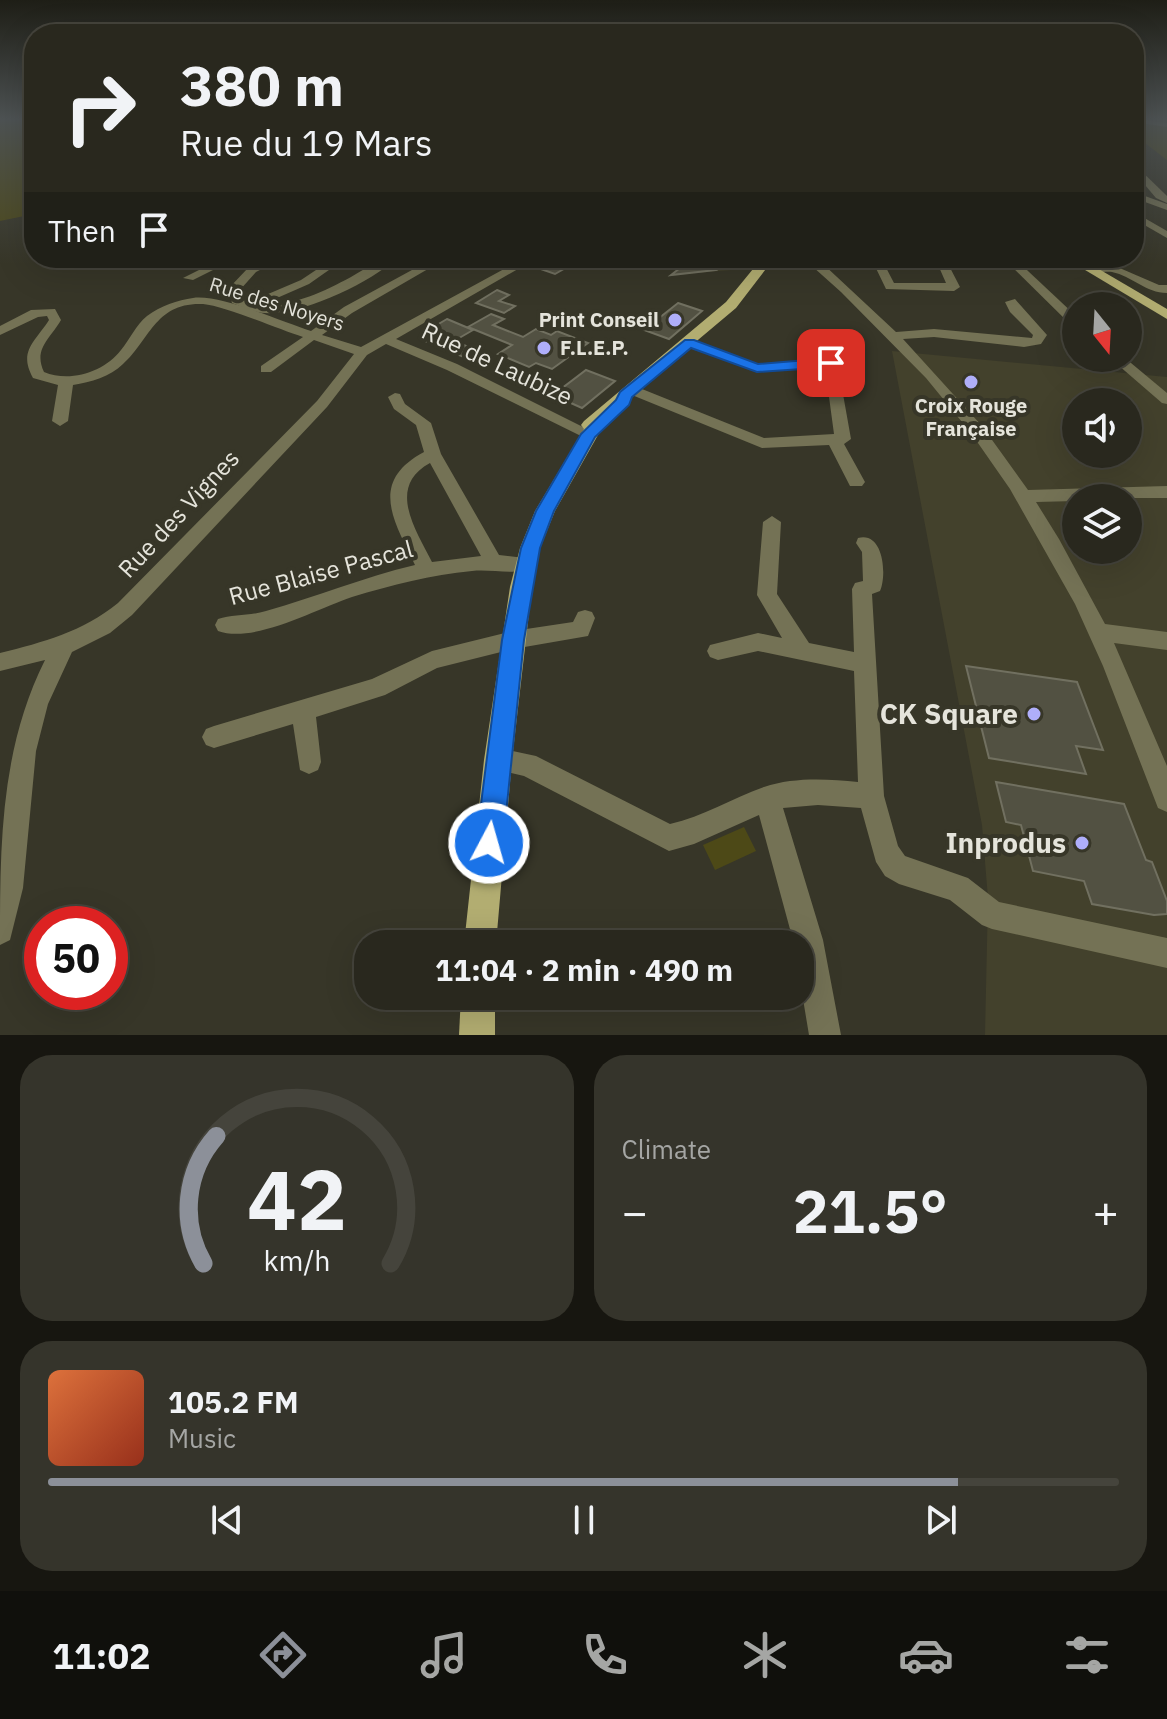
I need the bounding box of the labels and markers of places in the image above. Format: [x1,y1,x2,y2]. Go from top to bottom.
place label: Print Conseil [539,306,659,333]
marker: Print Conseil [666,311,684,329]
pin [797,329,865,397]
place label: F.L.E.P. [560,334,629,361]
marker: F.L.E.P. [535,339,553,357]
marker: Croix Rouge Française [962,373,980,391]
place label: Croix Rouge Française [915,392,1027,442]
place label: CK Square [880,695,1018,732]
marker: CK Square [1025,705,1043,723]
place label: Inprodus [945,824,1066,861]
marker: Inprodus [1073,834,1091,852]

